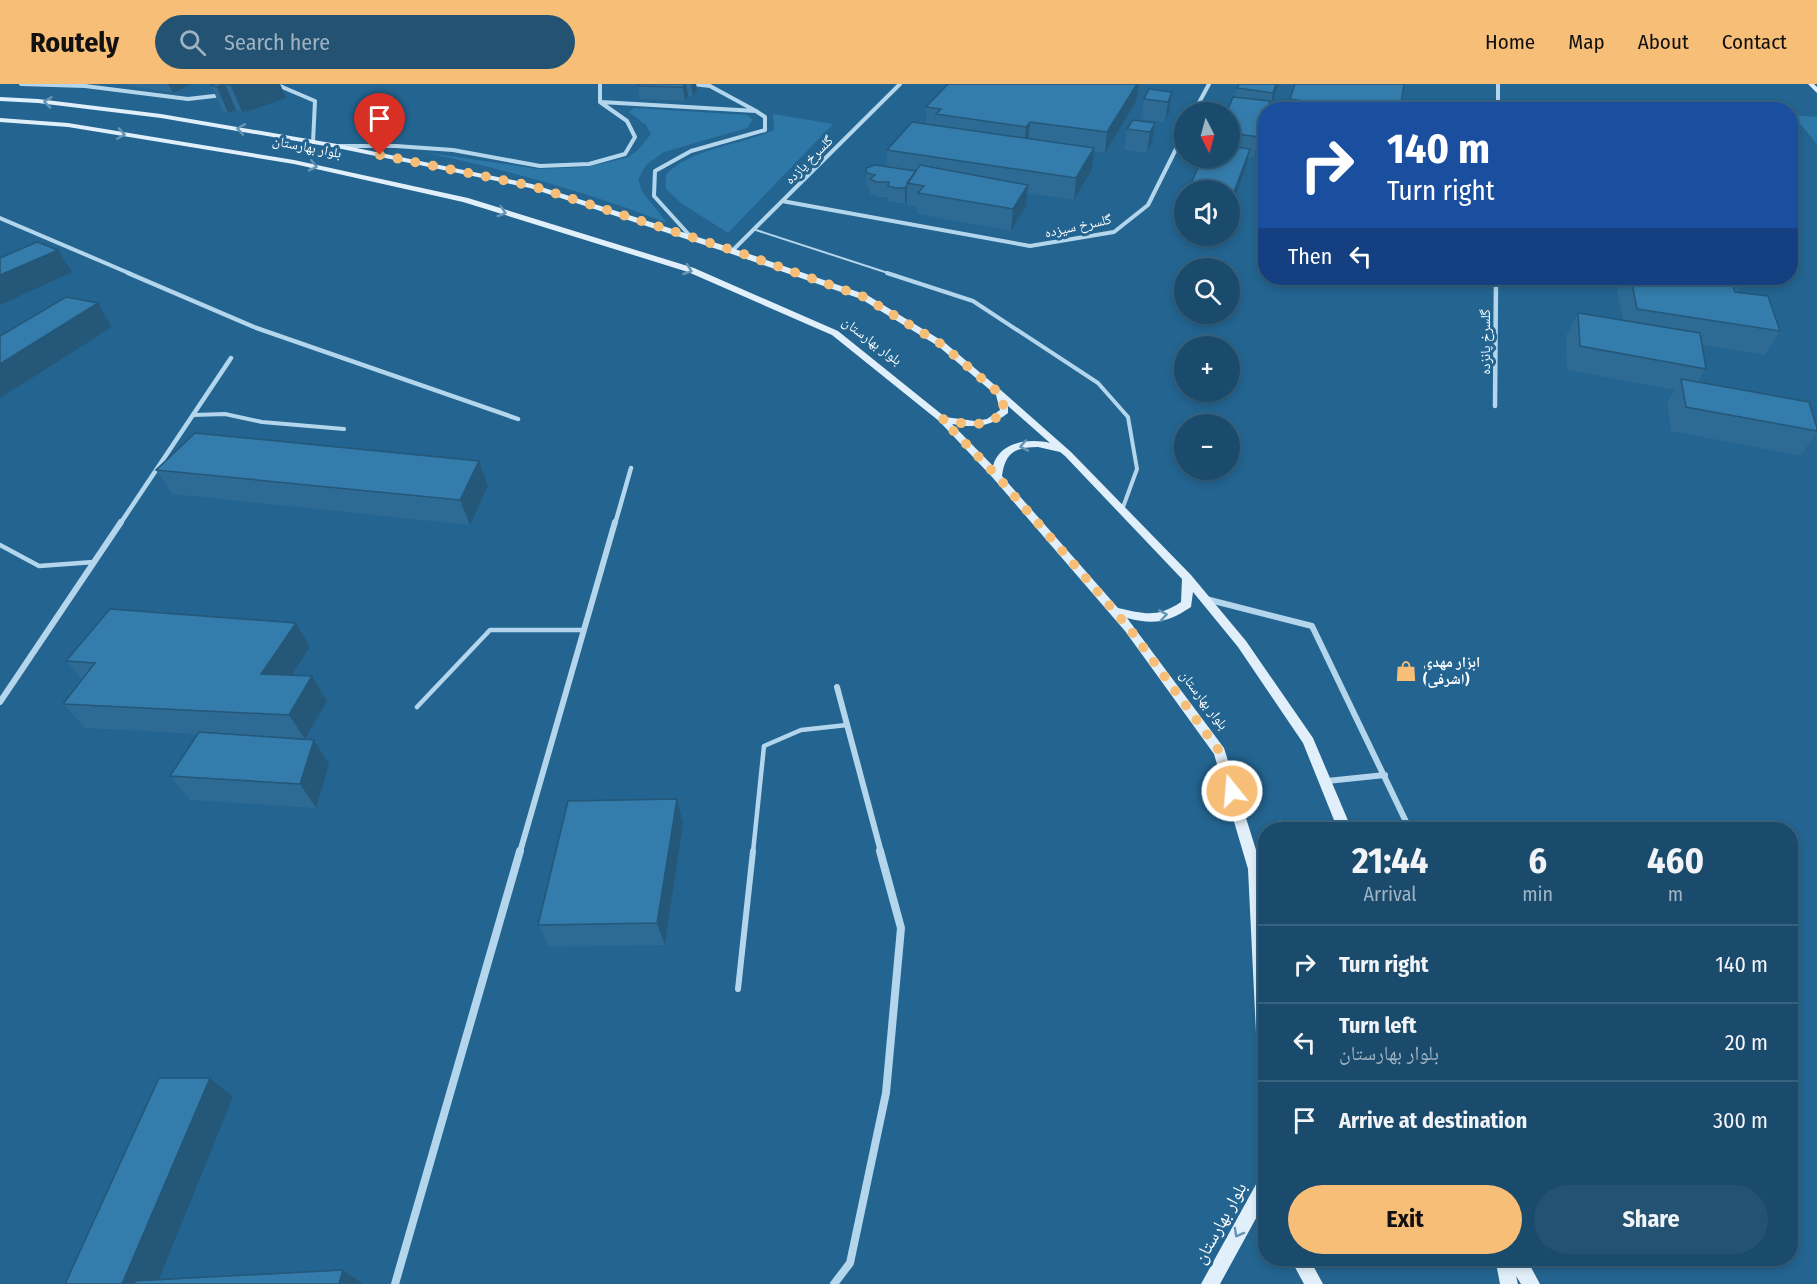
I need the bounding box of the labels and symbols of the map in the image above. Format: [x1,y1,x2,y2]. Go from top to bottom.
pin [354,93,405,155]
one-way arrow [43,96,52,109]
north arrow [1174,102,1240,168]
one-way arrow [236,124,245,136]
one-way arrow [116,127,125,139]
street label: بلوار بهارستان [271,132,343,162]
street label: گلسرخ یازده [781,132,838,189]
one-way arrow [308,159,318,172]
one-way arrow [496,205,507,217]
street label: گلسرخ سیزده [1043,211,1113,242]
one-way arrow [683,262,693,275]
street label: گلسرخ پانزده [1477,309,1495,375]
street label: بلوار بهارستان [839,313,905,369]
one-way arrow [1020,439,1030,452]
one-way arrow [1158,610,1168,622]
place label: ابزار مهدی (اشرفی) [1423,653,1480,688]
shop icon: ابزار مهدی (اشرفی) [1394,659,1418,683]
street label: بلوار بهارستان [1176,667,1232,733]
position arrow [1200,759,1264,823]
street label: بلوار بهارستان [1189,1178,1251,1268]
one-way arrow [1234,1227,1245,1238]

